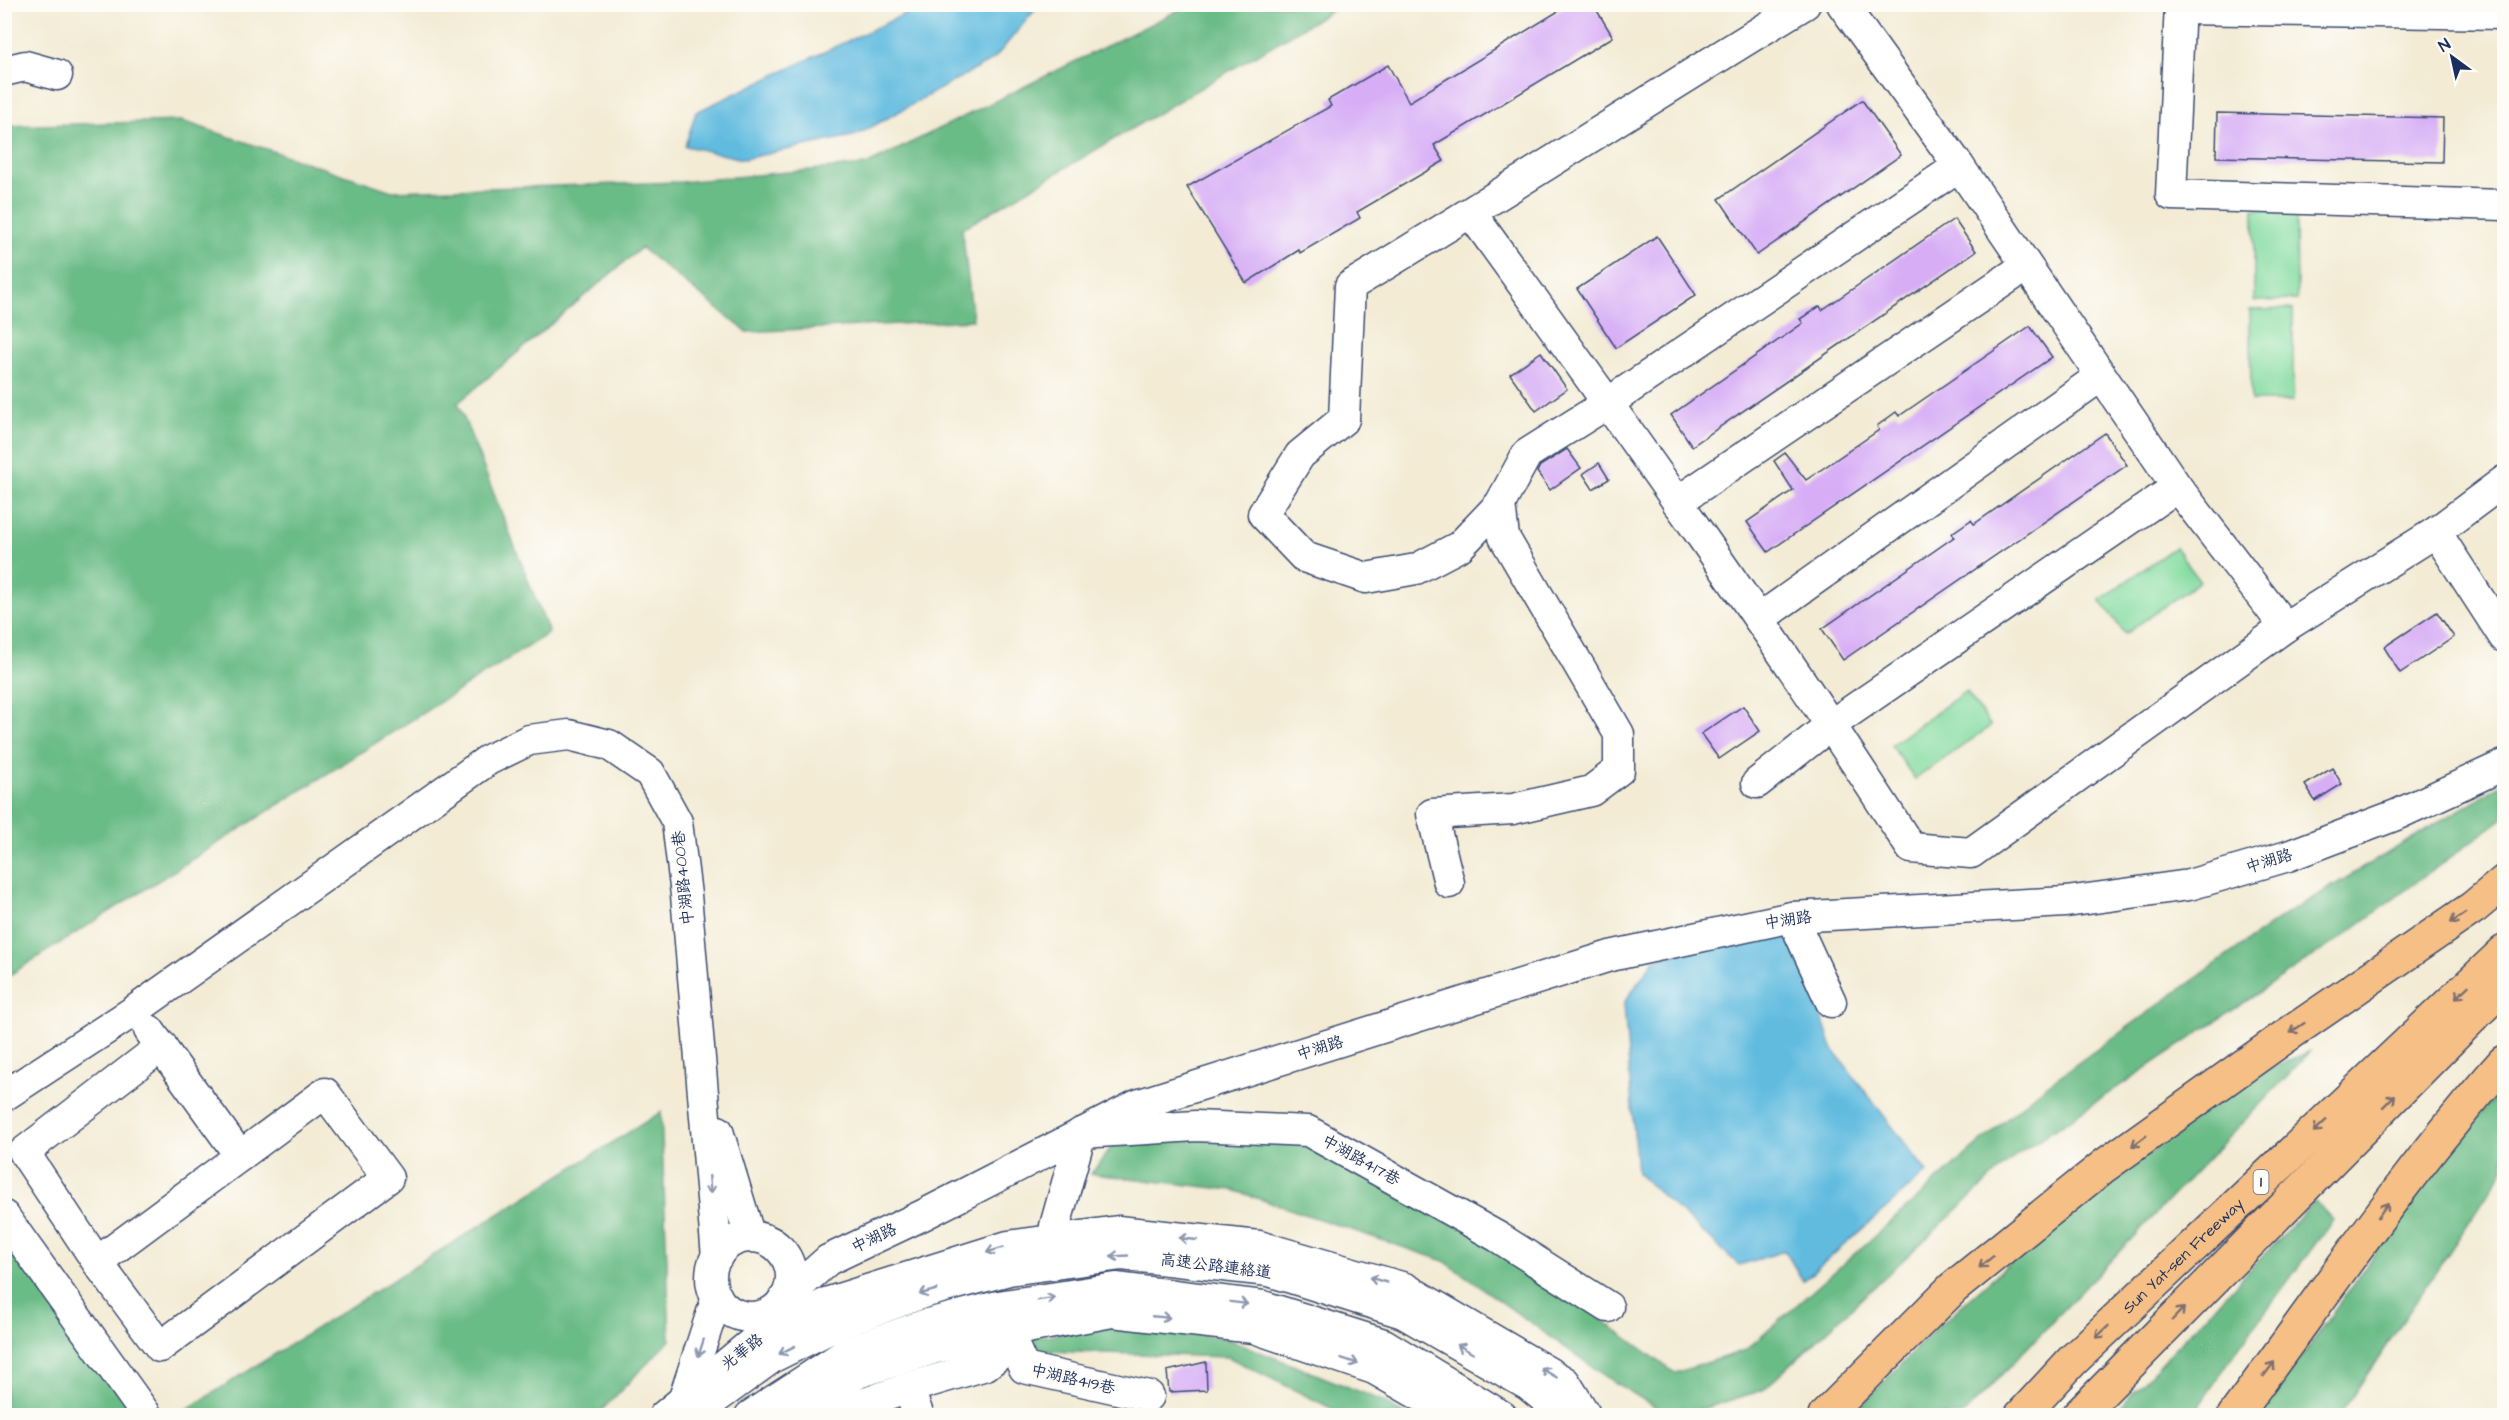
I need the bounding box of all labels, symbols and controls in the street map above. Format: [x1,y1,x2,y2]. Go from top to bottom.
north arrow [2422,27,2482,87]
text: N [2434,33,2455,57]
street label: 中湖路400巷 [667,830,699,926]
street label: 中湖路 [2243,843,2295,879]
street label: 中湖路 [1763,906,1813,934]
one-way arrow [2451,912,2467,924]
one-way arrow [2455,985,2470,999]
one-way arrow [2290,1022,2306,1034]
street label: 中湖路 [1294,1030,1346,1066]
one-way arrow [2382,1093,2397,1108]
one-way arrow [2313,1119,2328,1134]
street label: 中湖路417巷 [1318,1129,1404,1191]
one-way arrow [2131,1135,2147,1147]
road number: 1 [2254,1170,2268,1194]
one-way arrow [705,1175,716,1195]
street label: Sun Yat-sen Freeway [2118,1193,2249,1318]
one-way arrow [2377,1203,2389,1219]
street label: 中湖路 [848,1218,900,1258]
one-way arrow [1179,1233,1198,1244]
one-way arrow [986,1245,1005,1256]
street label: 高速公路連絡道 [1159,1248,1273,1284]
one-way arrow [1109,1251,1129,1262]
one-way arrow [1978,1255,1994,1268]
one-way arrow [1369,1274,1388,1285]
one-way arrow [919,1287,938,1298]
one-way arrow [1036,1293,1055,1304]
one-way arrow [1229,1297,1249,1308]
one-way arrow [2171,1306,2185,1321]
one-way arrow [1151,1312,1171,1323]
one-way arrow [2095,1325,2110,1340]
street label: 光華路 [716,1329,768,1375]
one-way arrow [694,1338,705,1357]
one-way arrow [1457,1343,1474,1355]
one-way arrow [778,1345,796,1356]
one-way arrow [1340,1356,1359,1367]
street label: 中湖路419巷 [1029,1359,1117,1399]
one-way arrow [2263,1361,2275,1377]
one-way arrow [1541,1366,1558,1378]

